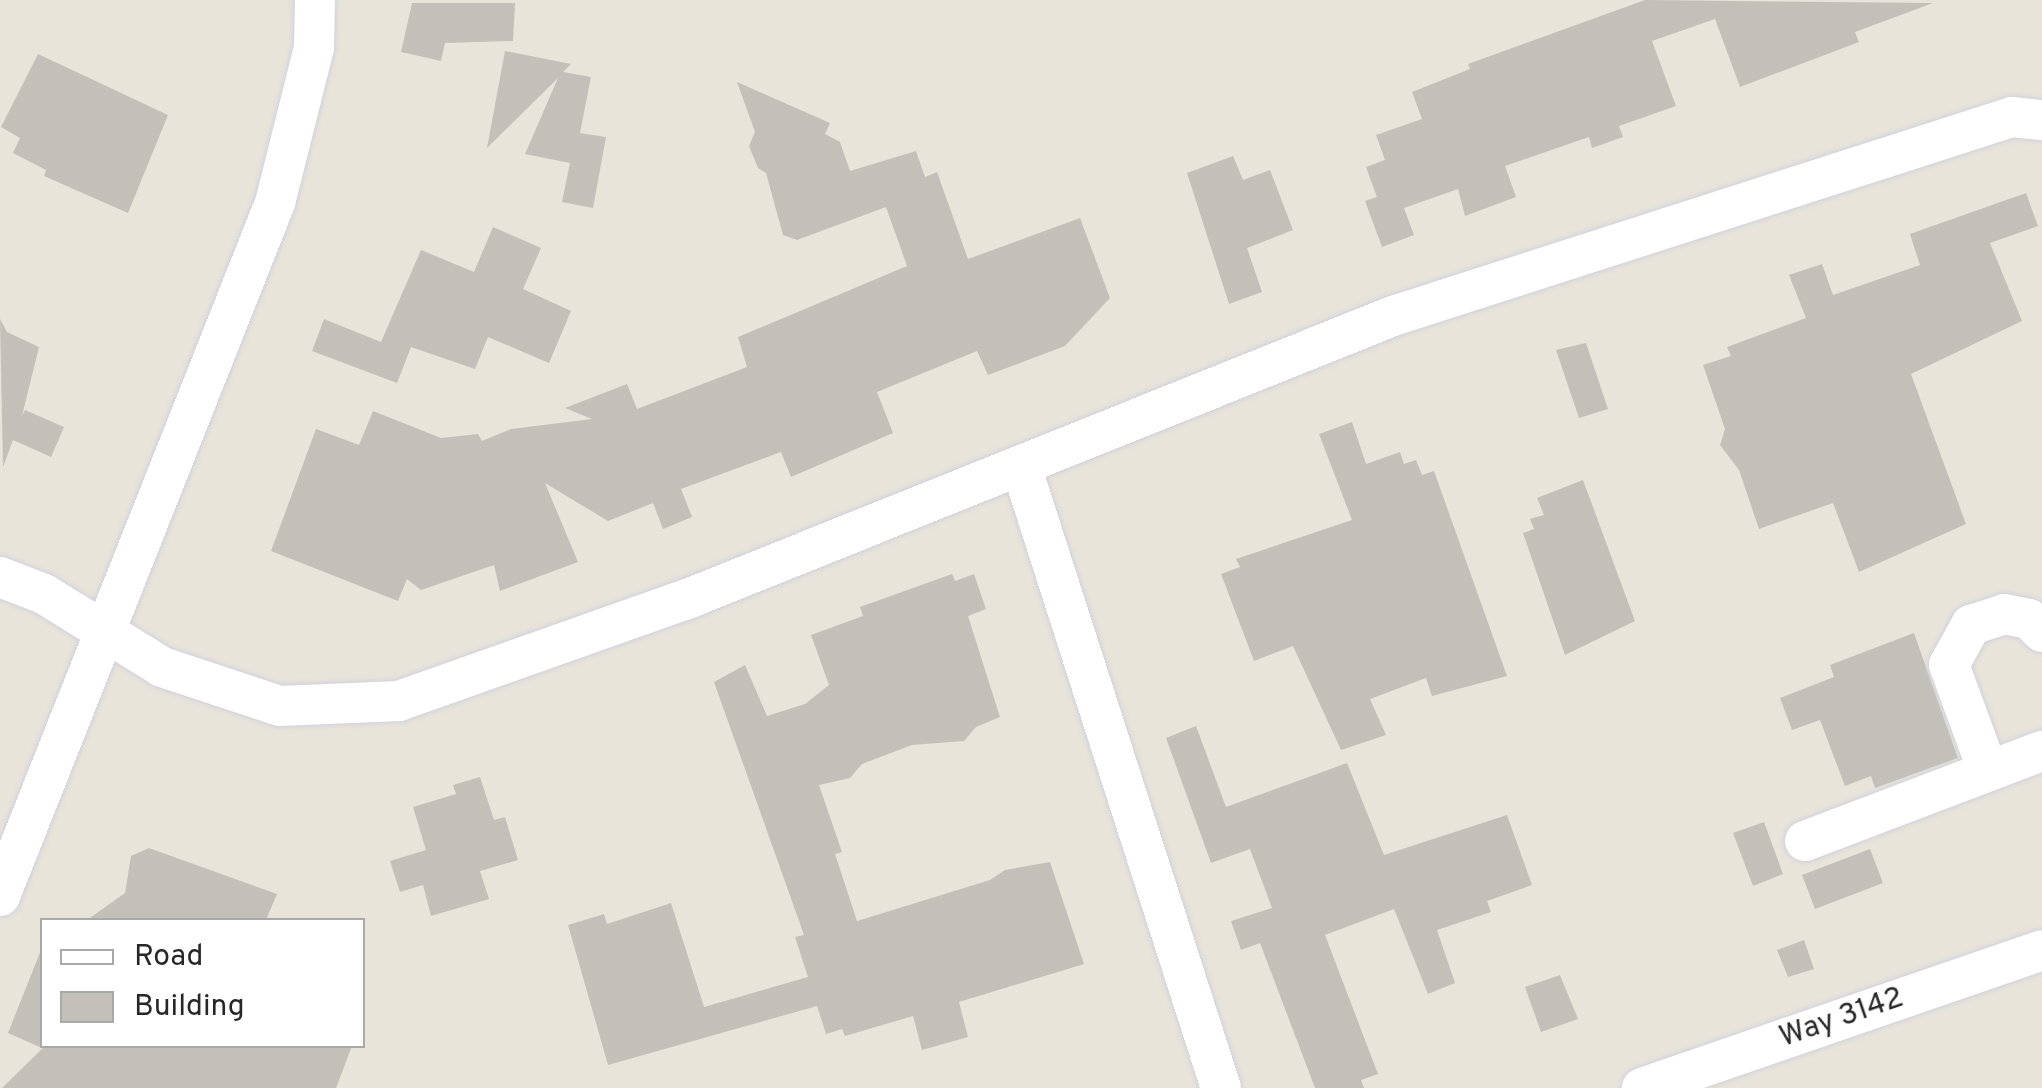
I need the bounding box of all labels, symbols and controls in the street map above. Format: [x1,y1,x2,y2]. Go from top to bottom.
legend [40,918,365,1048]
text: Road [134,939,203,976]
street label: Way 3142 [1775,981,1909,1057]
text: Building [134,989,245,1026]

